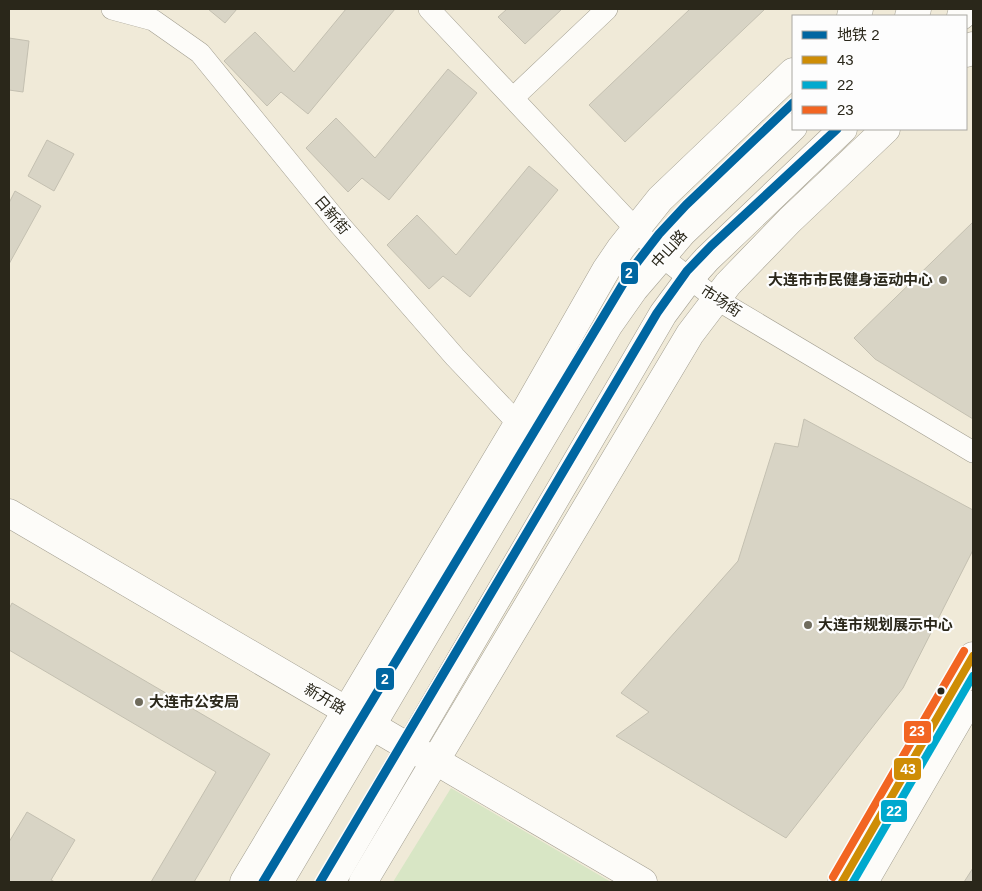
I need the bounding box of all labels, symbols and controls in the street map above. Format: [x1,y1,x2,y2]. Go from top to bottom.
legend [792,15,967,130]
text: 地铁 2 [837,26,880,43]
text: 43 [837,51,854,68]
text: 22 [837,76,854,93]
text: 23 [837,101,854,118]
street label: 日新街 [311,192,353,237]
street label: 中山路 [647,226,690,271]
line badge: 2 [620,261,639,285]
text: 2 [625,265,633,281]
place label: 大连市市民健身运动中心 [768,271,933,288]
marker: 大连市市民健身运动中心 [937,274,949,286]
street label: 市场街 [698,281,745,320]
place label: 大连市规划展示中心 [818,616,953,633]
marker: 大连市规划展示中心 [802,619,814,631]
line badge: 2 [375,667,395,691]
text: 2 [381,671,389,687]
street label: 新开路 [302,680,349,717]
unlabelled marker [936,686,946,696]
place label: 大连市公安局 [149,693,239,710]
marker: 大连市公安局 [133,696,145,708]
line badge: 23 [903,720,932,744]
text: 23 [909,723,925,739]
line badge: 43 [893,757,922,781]
text: 43 [900,761,916,777]
line badge: 22 [880,799,908,823]
text: 22 [886,803,902,819]

